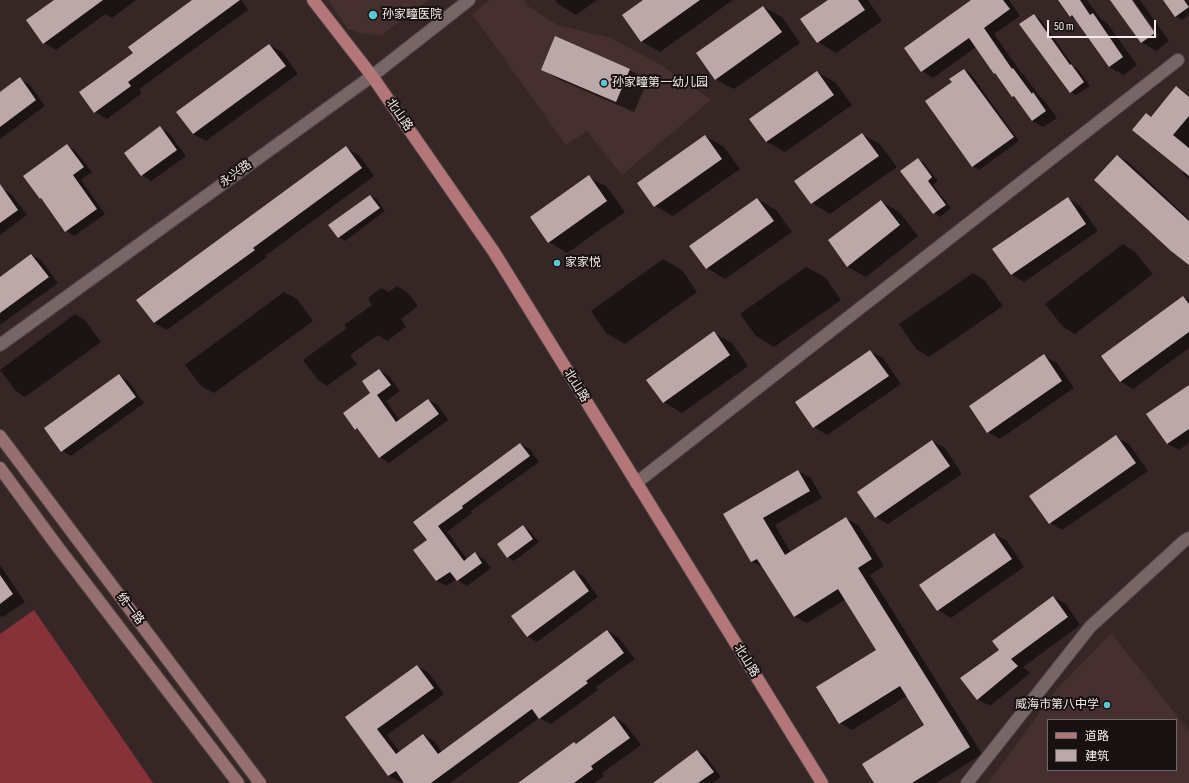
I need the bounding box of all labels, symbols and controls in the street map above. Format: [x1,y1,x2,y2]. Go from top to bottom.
place label: 孙家疃医院 [382,8,442,22]
marker: 孙家疃医院 [367,9,379,21]
scale bar [1049,12,1158,38]
text: 50 m [1054,19,1074,34]
place label: 孙家疃第一幼儿园 [612,76,708,90]
marker: 孙家疃第一幼儿园 [599,78,609,88]
street label: 北山路 [383,96,415,134]
street label: 永兴路 [217,158,255,190]
place label: 家家悦 [565,256,601,270]
marker: 家家悦 [552,258,562,268]
street label: 北山路 [560,367,592,405]
street label: 统一路 [113,590,147,628]
street label: 北山路 [730,642,762,680]
place label: 威海市第八中学 [1015,698,1099,712]
marker: 威海市第八中学 [1102,700,1112,710]
legend [1047,719,1177,771]
text: 道路 [1085,729,1109,744]
text: 建筑 [1085,749,1109,764]

